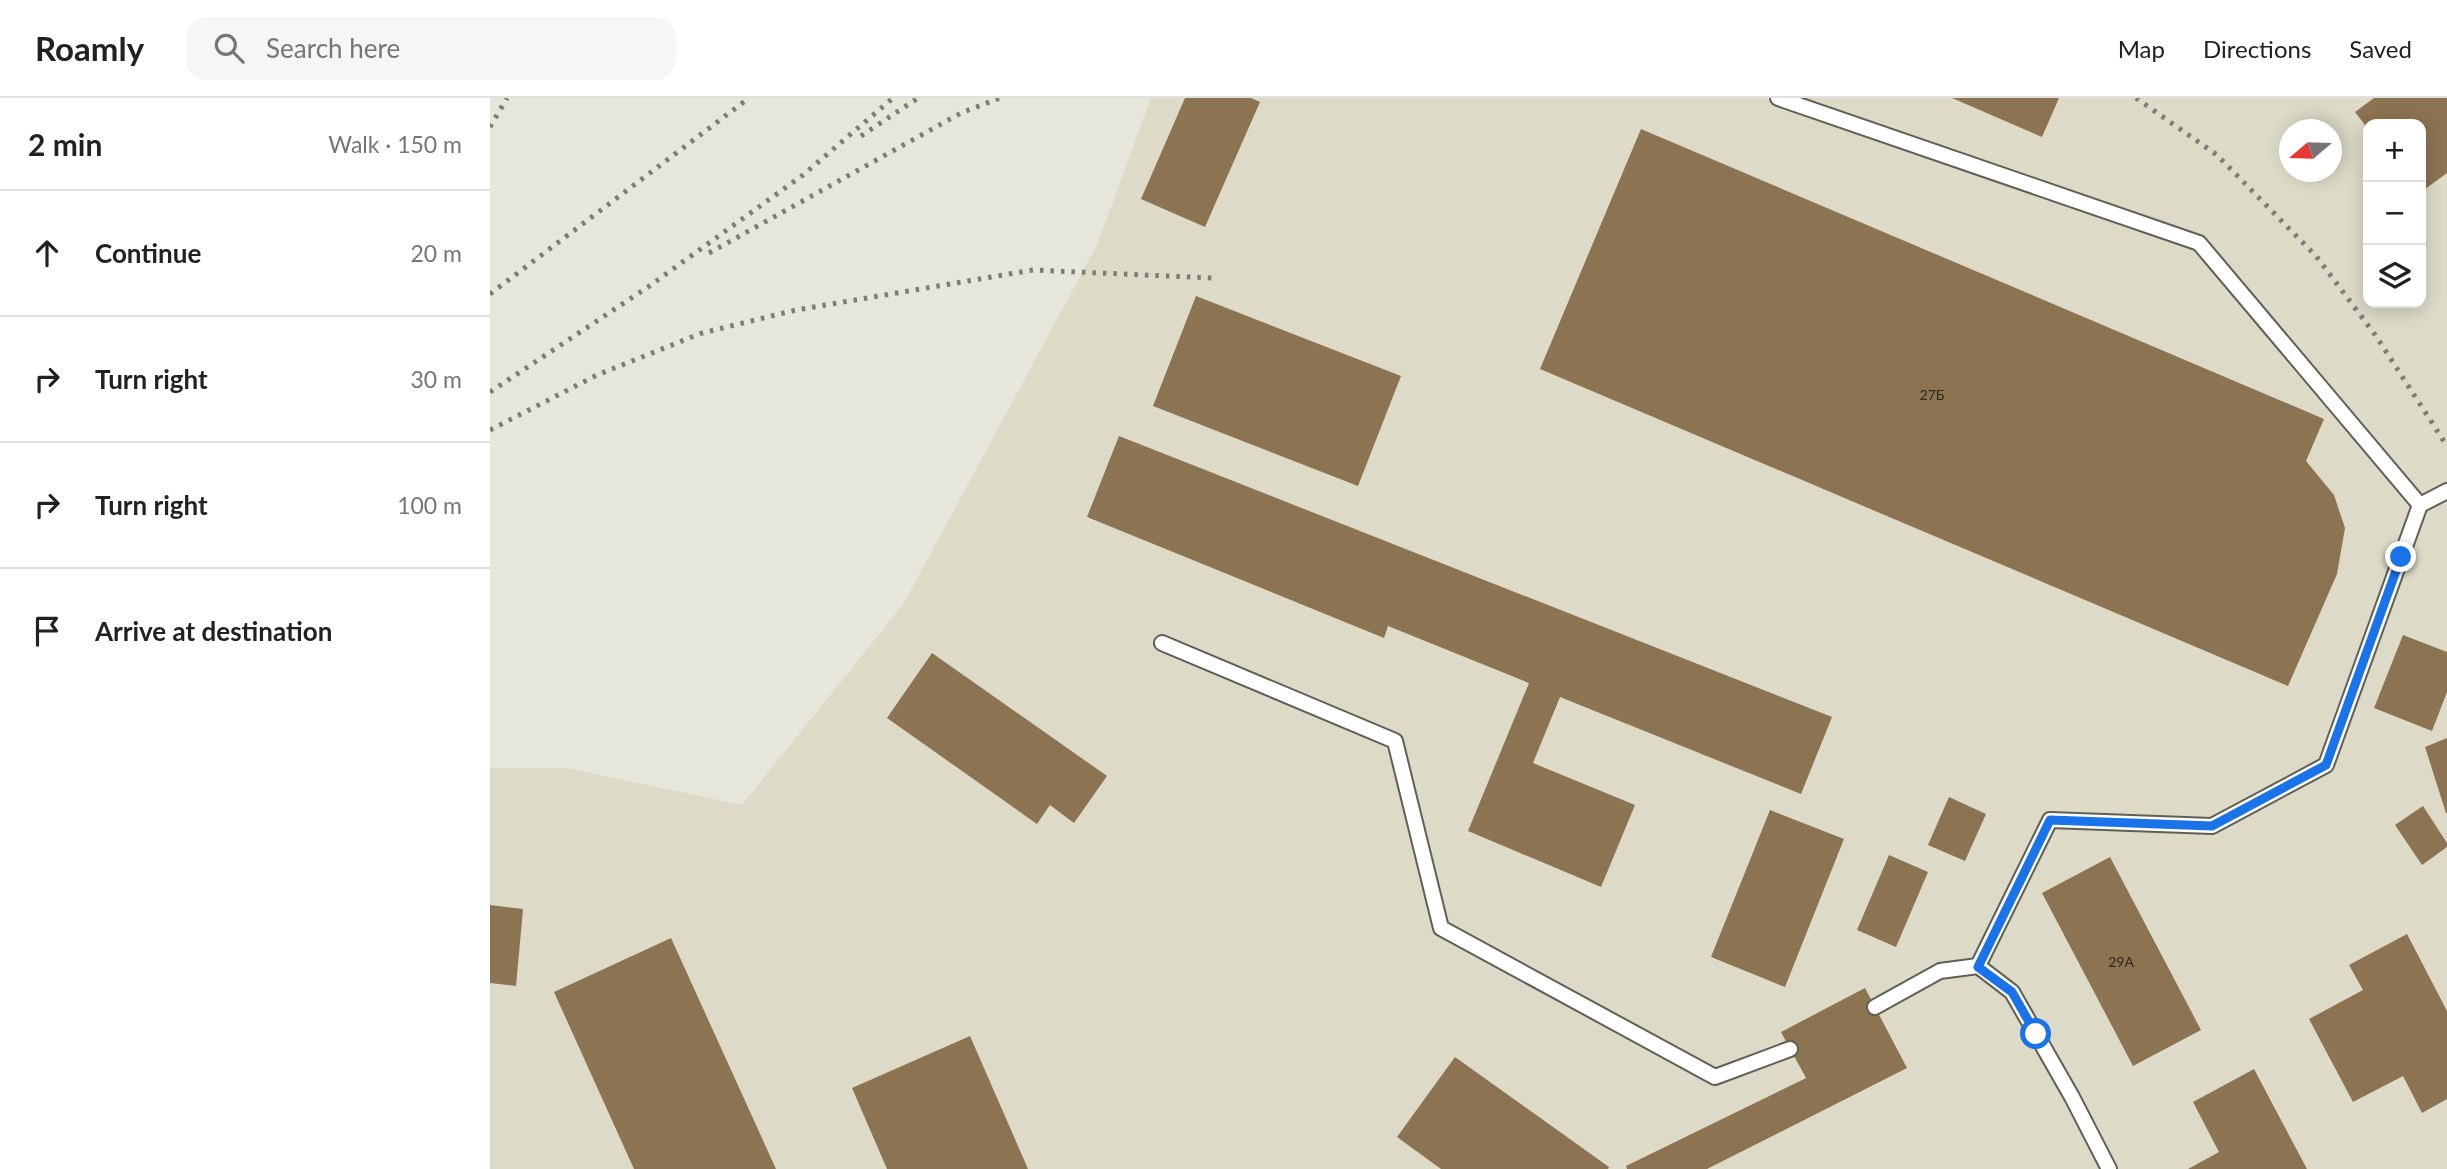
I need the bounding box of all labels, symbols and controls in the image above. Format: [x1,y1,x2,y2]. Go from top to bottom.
search box [186,17,676,80]
text: Roamly [35,28,144,68]
icon: search [210,29,248,67]
text: Search here [266,32,400,64]
text: Map [2118,34,2165,63]
text: Directions [2203,34,2311,63]
text: Saved [2349,34,2412,63]
north arrow [2279,119,2342,182]
map controls [2363,119,2426,308]
button: + [2363,119,2426,182]
text: 2 min [28,126,102,162]
text: Walk · 150 m [328,130,462,158]
button: − [2363,182,2426,245]
icon: ahead [28,234,66,272]
text: Continue [95,237,201,269]
text: 20 m [411,239,462,267]
button: layers [2363,245,2426,308]
icon: right [28,360,66,398]
text: Turn right [95,363,208,395]
text: 30 m [411,365,462,393]
house number: 27Б [1920,386,1945,403]
icon: right [28,486,66,524]
text: Turn right [95,489,208,521]
text: 100 m [397,491,462,519]
route end [2385,541,2416,572]
icon: arrive [28,612,66,650]
text: Arrive at destination [95,615,332,647]
house number: 29А [2108,953,2134,970]
route start [2020,1018,2051,1049]

